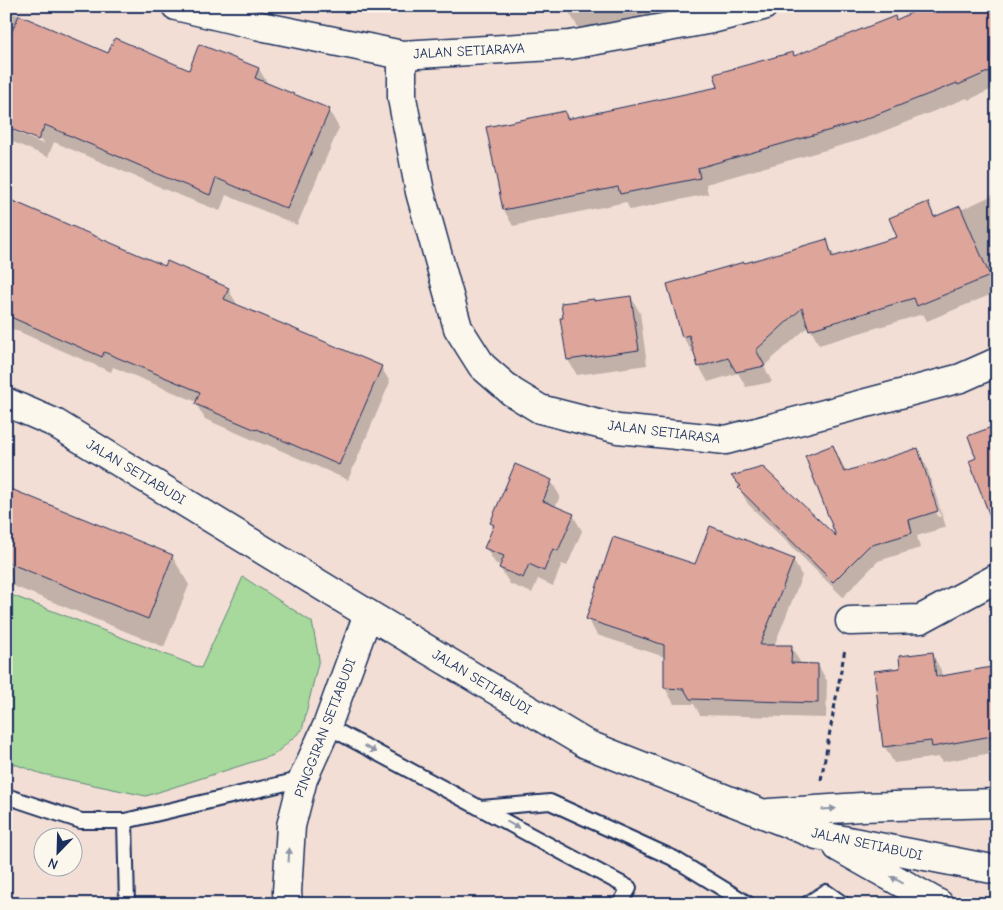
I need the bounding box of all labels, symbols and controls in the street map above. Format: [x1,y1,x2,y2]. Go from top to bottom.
street label: JALAN SETIARAYA [413,40,525,62]
street label: JALAN SETIARASA [607,417,721,447]
street label: JALAN SETIABUDI [83,436,189,508]
street label: JALAN SETIABUDI [429,646,535,718]
street label: PINGGIRAN SETIABUDI [291,656,359,800]
one-way arrow [362,745,377,753]
one-way arrow [821,805,837,813]
one-way arrow [506,821,520,829]
street label: JALAN SETIABUDI [810,824,924,864]
north arrow [32,828,82,878]
one-way arrow [285,847,293,863]
text: N [46,854,61,873]
one-way arrow [889,876,904,884]

